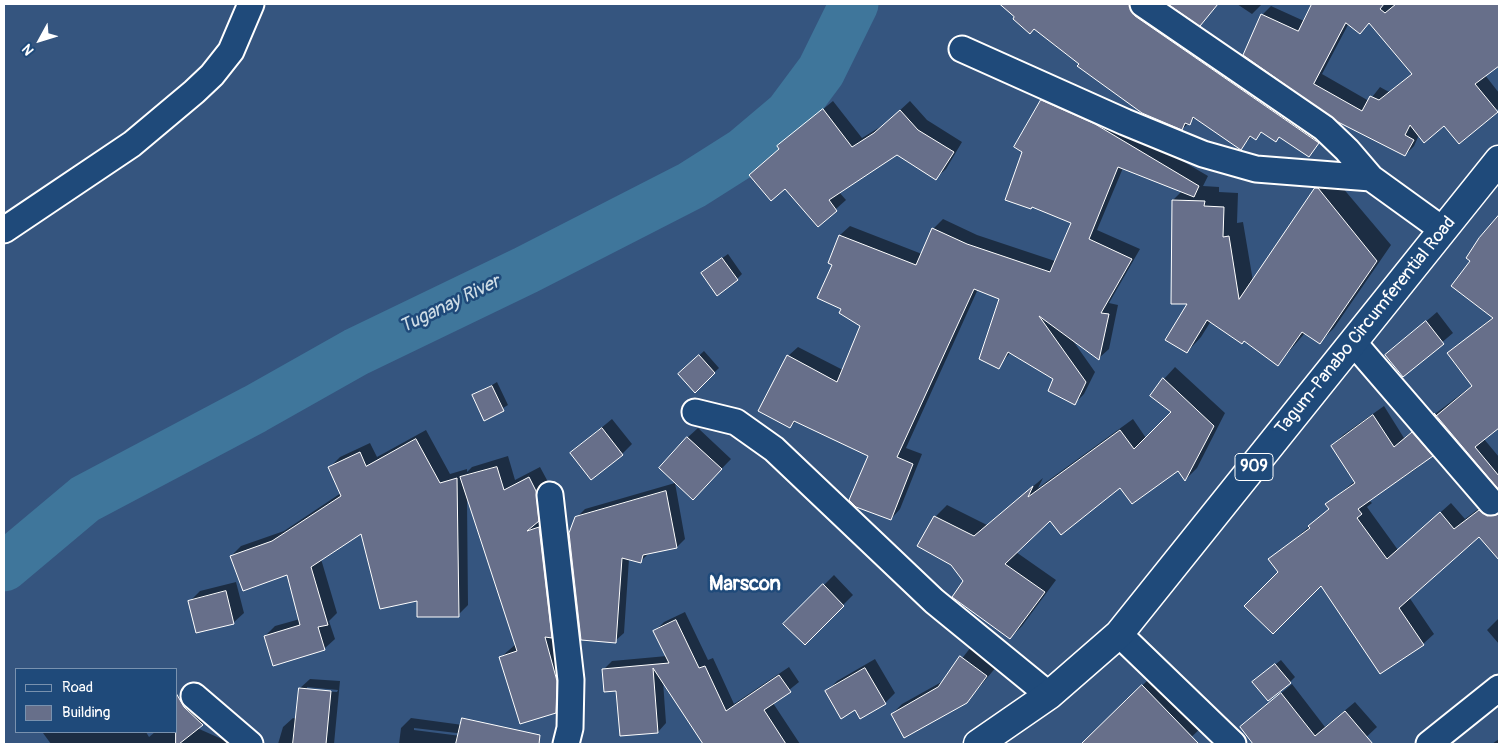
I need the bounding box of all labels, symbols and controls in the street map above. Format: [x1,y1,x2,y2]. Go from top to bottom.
north arrow [15,15,65,65]
text: N [18,41,38,59]
street label: Tagum-Panabo Circumferential Road [1271,213,1461,439]
water label: Tuganay River [396,271,504,339]
road number: 909 [1235,454,1273,481]
district label: Marscon [709,573,781,597]
legend [15,668,178,733]
text: Road [62,678,93,697]
text: Building [62,703,110,722]

